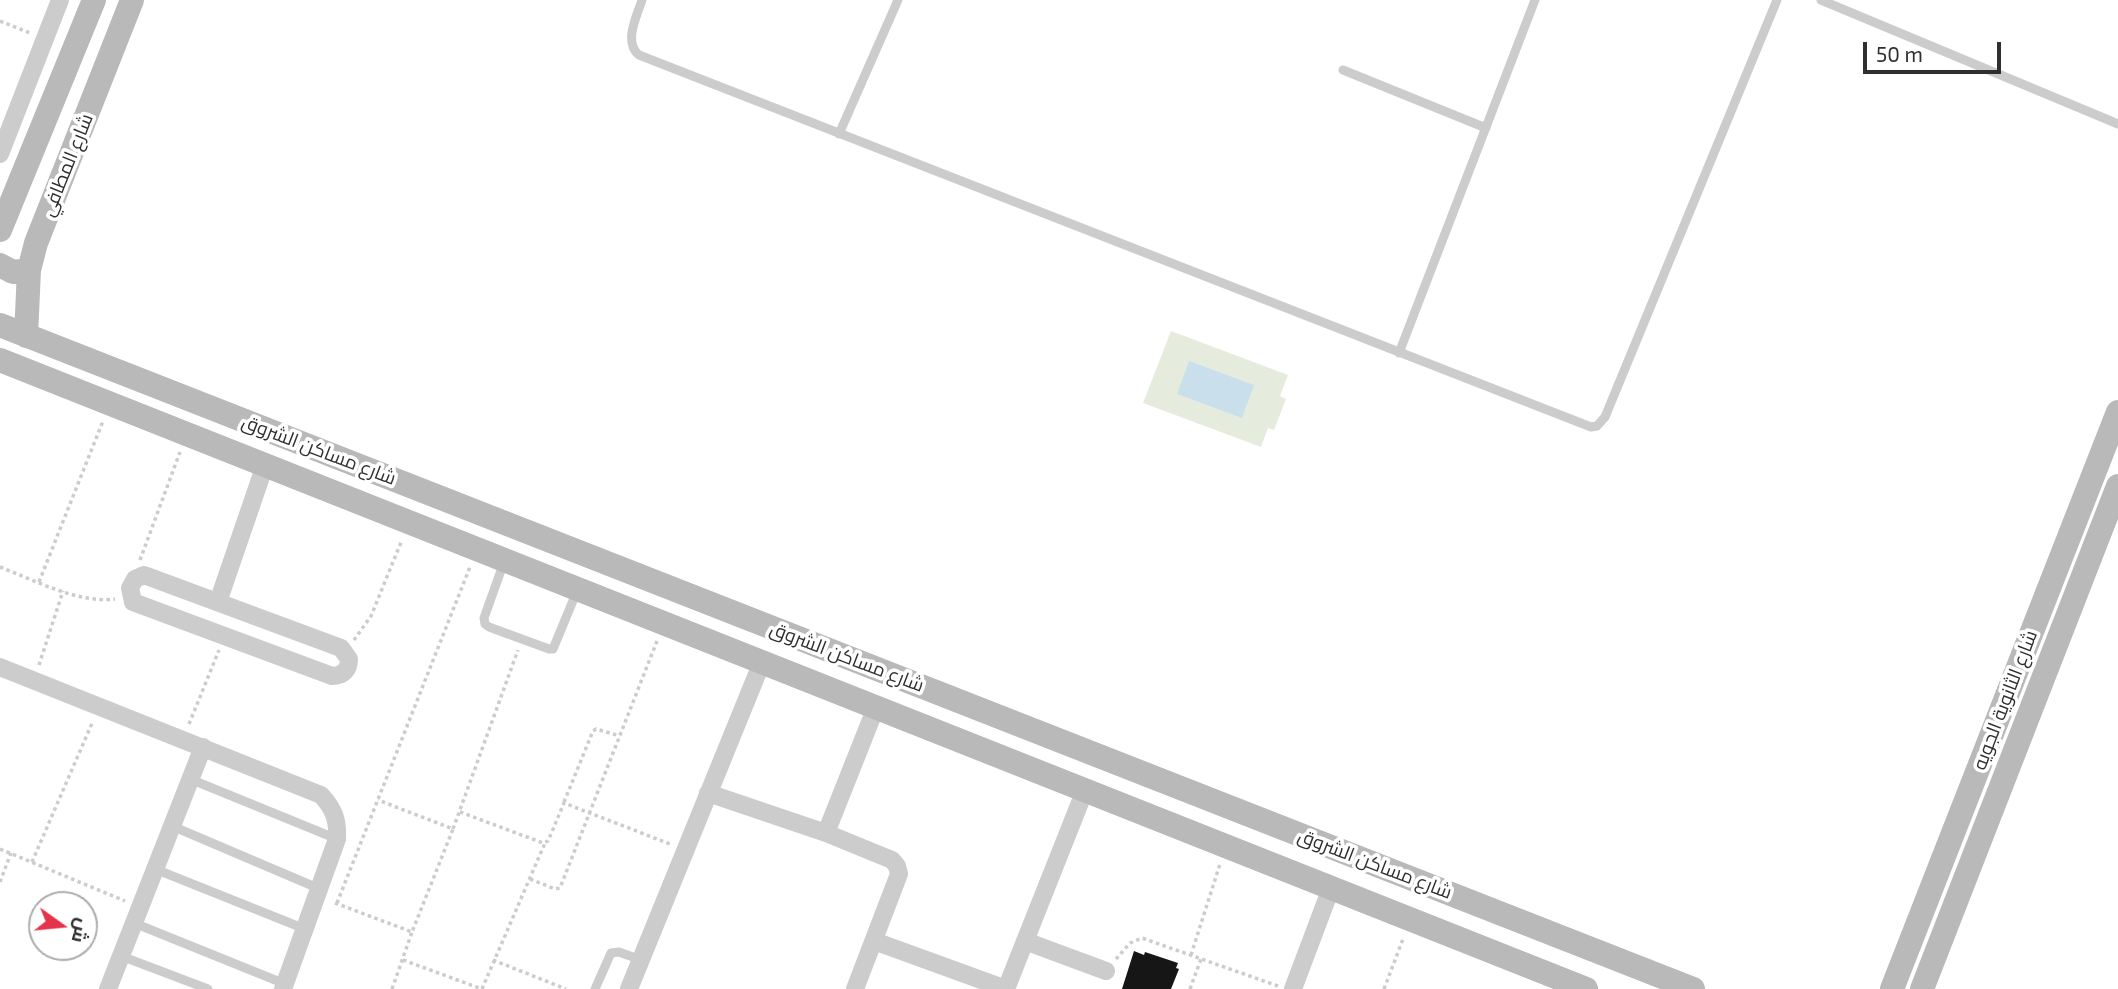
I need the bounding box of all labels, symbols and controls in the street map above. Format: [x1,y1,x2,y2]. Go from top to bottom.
scale bar [1866,28,2004,72]
text: 50 m [1876,41,1923,66]
street label: شارع المطافي [36,110,98,220]
street label: شارع مساكن الشروق [239,410,399,490]
street label: شارع مساكن الشروق [767,617,927,697]
street label: شارع الثانوية الجويه [1968,627,2042,773]
street label: شارع مساكن الشروق [1295,824,1455,904]
north arrow [28,891,98,961]
text: ش [68,916,96,946]

